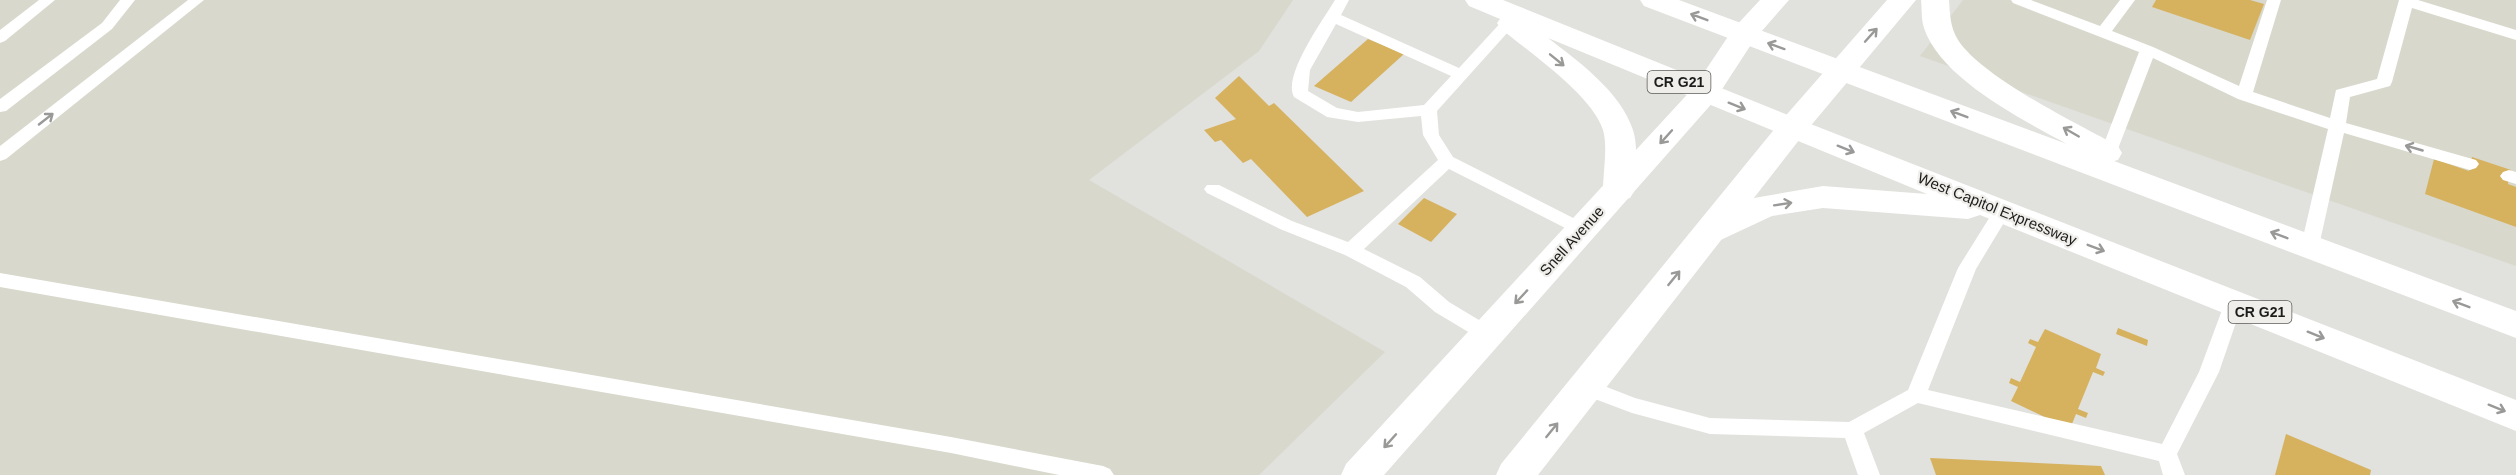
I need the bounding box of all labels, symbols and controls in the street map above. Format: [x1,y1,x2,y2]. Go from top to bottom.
one-way arrow [1690,11,1709,22]
one-way arrow [1864,27,1878,42]
one-way arrow [1767,40,1786,51]
one-way arrow [1549,54,1565,67]
road number: CR G21 [1648,71,1710,93]
one-way arrow [1728,101,1746,112]
one-way arrow [1950,108,1969,119]
one-way arrow [38,113,54,126]
one-way arrow [2063,126,2080,138]
one-way arrow [1659,129,1673,144]
one-way arrow [2405,142,2424,153]
one-way arrow [1837,145,1855,156]
street label: West Capitol Expressway [1915,169,2080,248]
one-way arrow [1773,198,1792,209]
street label: Snell Avenue [1536,203,1607,279]
one-way arrow [2270,229,2289,240]
one-way arrow [2086,243,2104,254]
one-way arrow [1668,270,1681,286]
one-way arrow [1514,289,1528,304]
one-way arrow [2452,298,2471,309]
road number: CR G21 [2228,301,2292,323]
one-way arrow [2306,330,2325,341]
one-way arrow [2487,403,2506,414]
one-way arrow [1545,423,1559,438]
one-way arrow [1383,433,1397,448]

